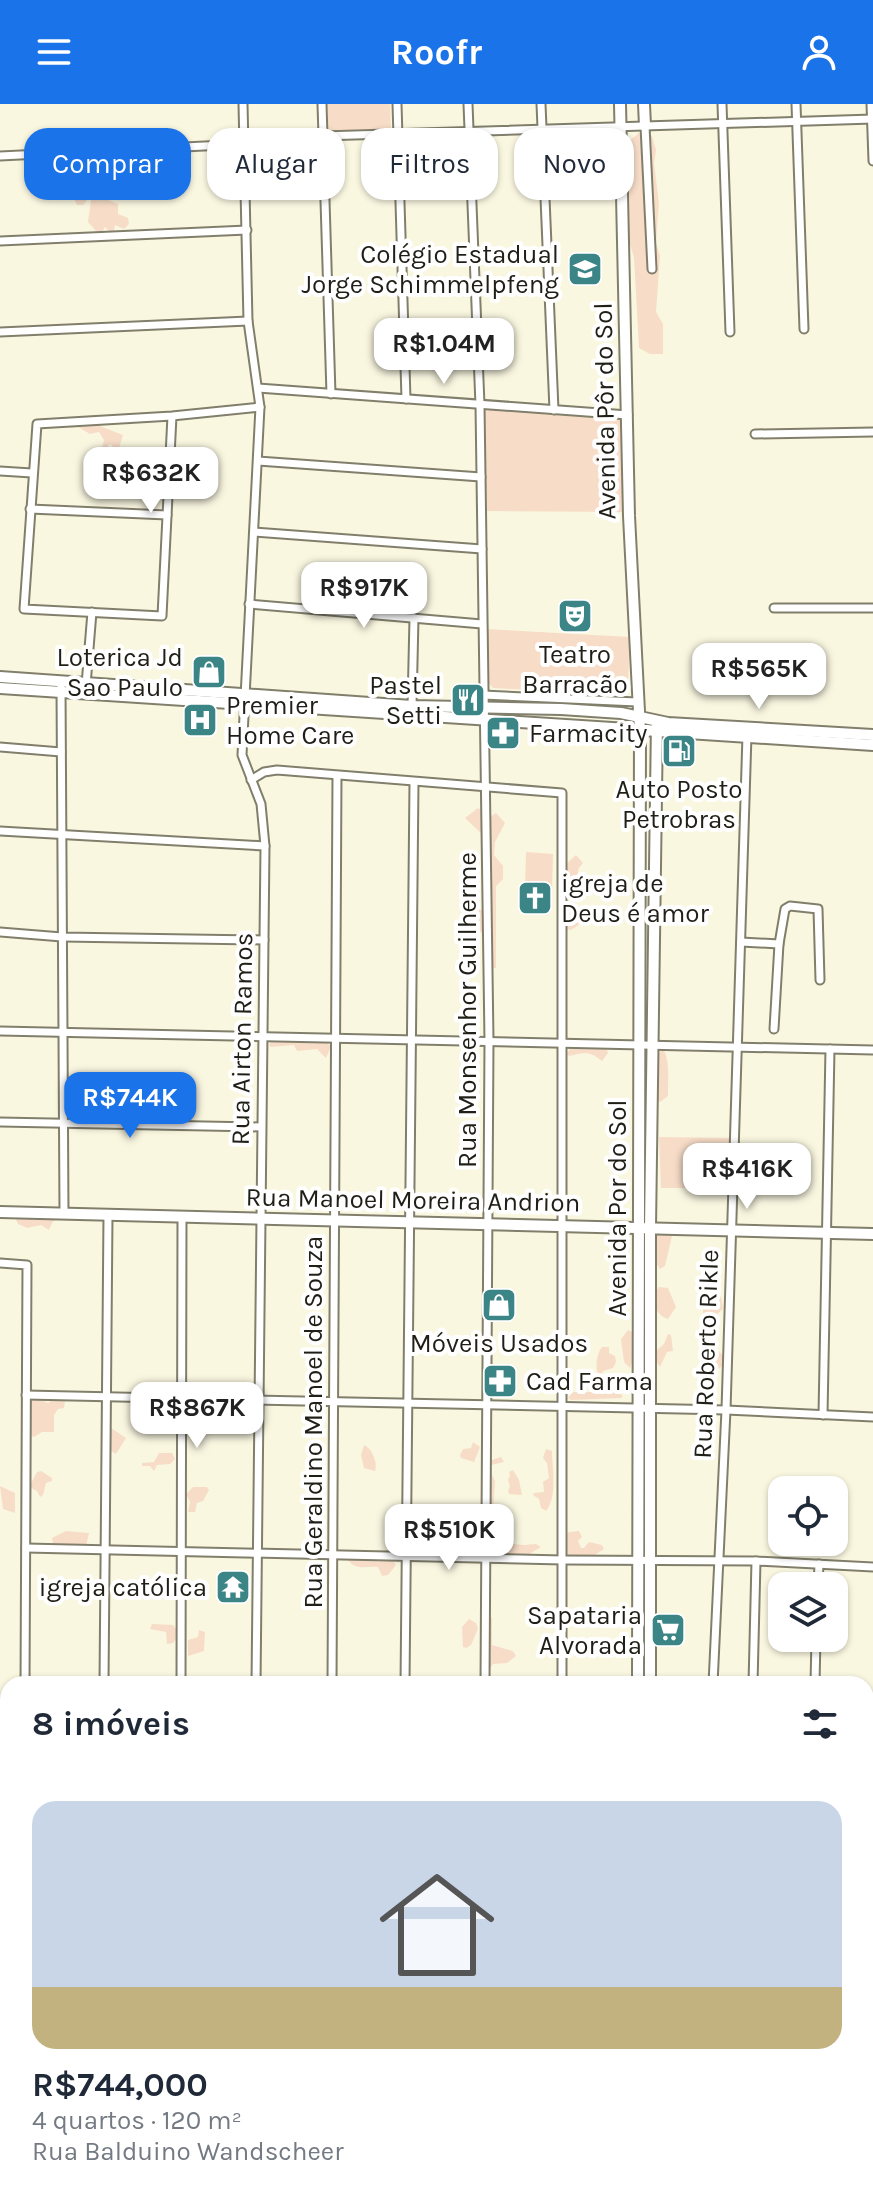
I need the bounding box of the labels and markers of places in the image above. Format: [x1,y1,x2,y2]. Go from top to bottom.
place label: Colégio Estadual Jorge Schimmelpfeng [301,239,559,300]
school or university icon: Colégio Estadual Jorge Schimmelpfeng [566,250,604,288]
pin: R$1.04M [370,318,518,386]
pin: R$632K [86,447,216,515]
pin: R$917K [299,562,429,630]
theatre icon: Teatro Barracão [556,597,594,635]
place label: Teatro Barracão [522,639,628,700]
place label: Loterica Jd Sao Paulo [57,642,183,703]
pin: R$565K [694,643,824,711]
shop icon: Loterica Jd Sao Paulo [190,653,228,691]
place label: Pastel Setti [369,670,442,731]
restaurant icon: Pastel Setti [449,681,487,719]
place label: Premier Home Care [226,690,354,751]
hospital icon: Premier Home Care [181,701,219,739]
pharmacy icon: Farmacity [484,714,522,752]
place label: Farmacity [529,718,647,749]
fuel station icon: Auto Posto Petrobras [660,732,698,770]
place label: Auto Posto Petrobras [615,774,743,835]
place label: igreja de Deus é amor [561,868,709,929]
church icon: igreja de Deus é amor [516,879,554,917]
pin: R$744K [65,1072,195,1140]
pin: R$416K [682,1143,812,1211]
shop icon: Móveis Usados [480,1286,518,1324]
place label: Móveis Usados [410,1328,588,1359]
pharmacy icon: Cad Farma [481,1362,519,1400]
place label: Cad Farma [526,1366,653,1397]
pin: R$867K [132,1382,262,1450]
pin: R$510K [384,1504,514,1572]
temple icon: igreja católica [214,1568,252,1606]
place label: igreja católica [39,1572,207,1603]
place label: Sapataria Alvorada [527,1600,642,1661]
supermarket icon: Sapataria Alvorada [649,1611,687,1649]

